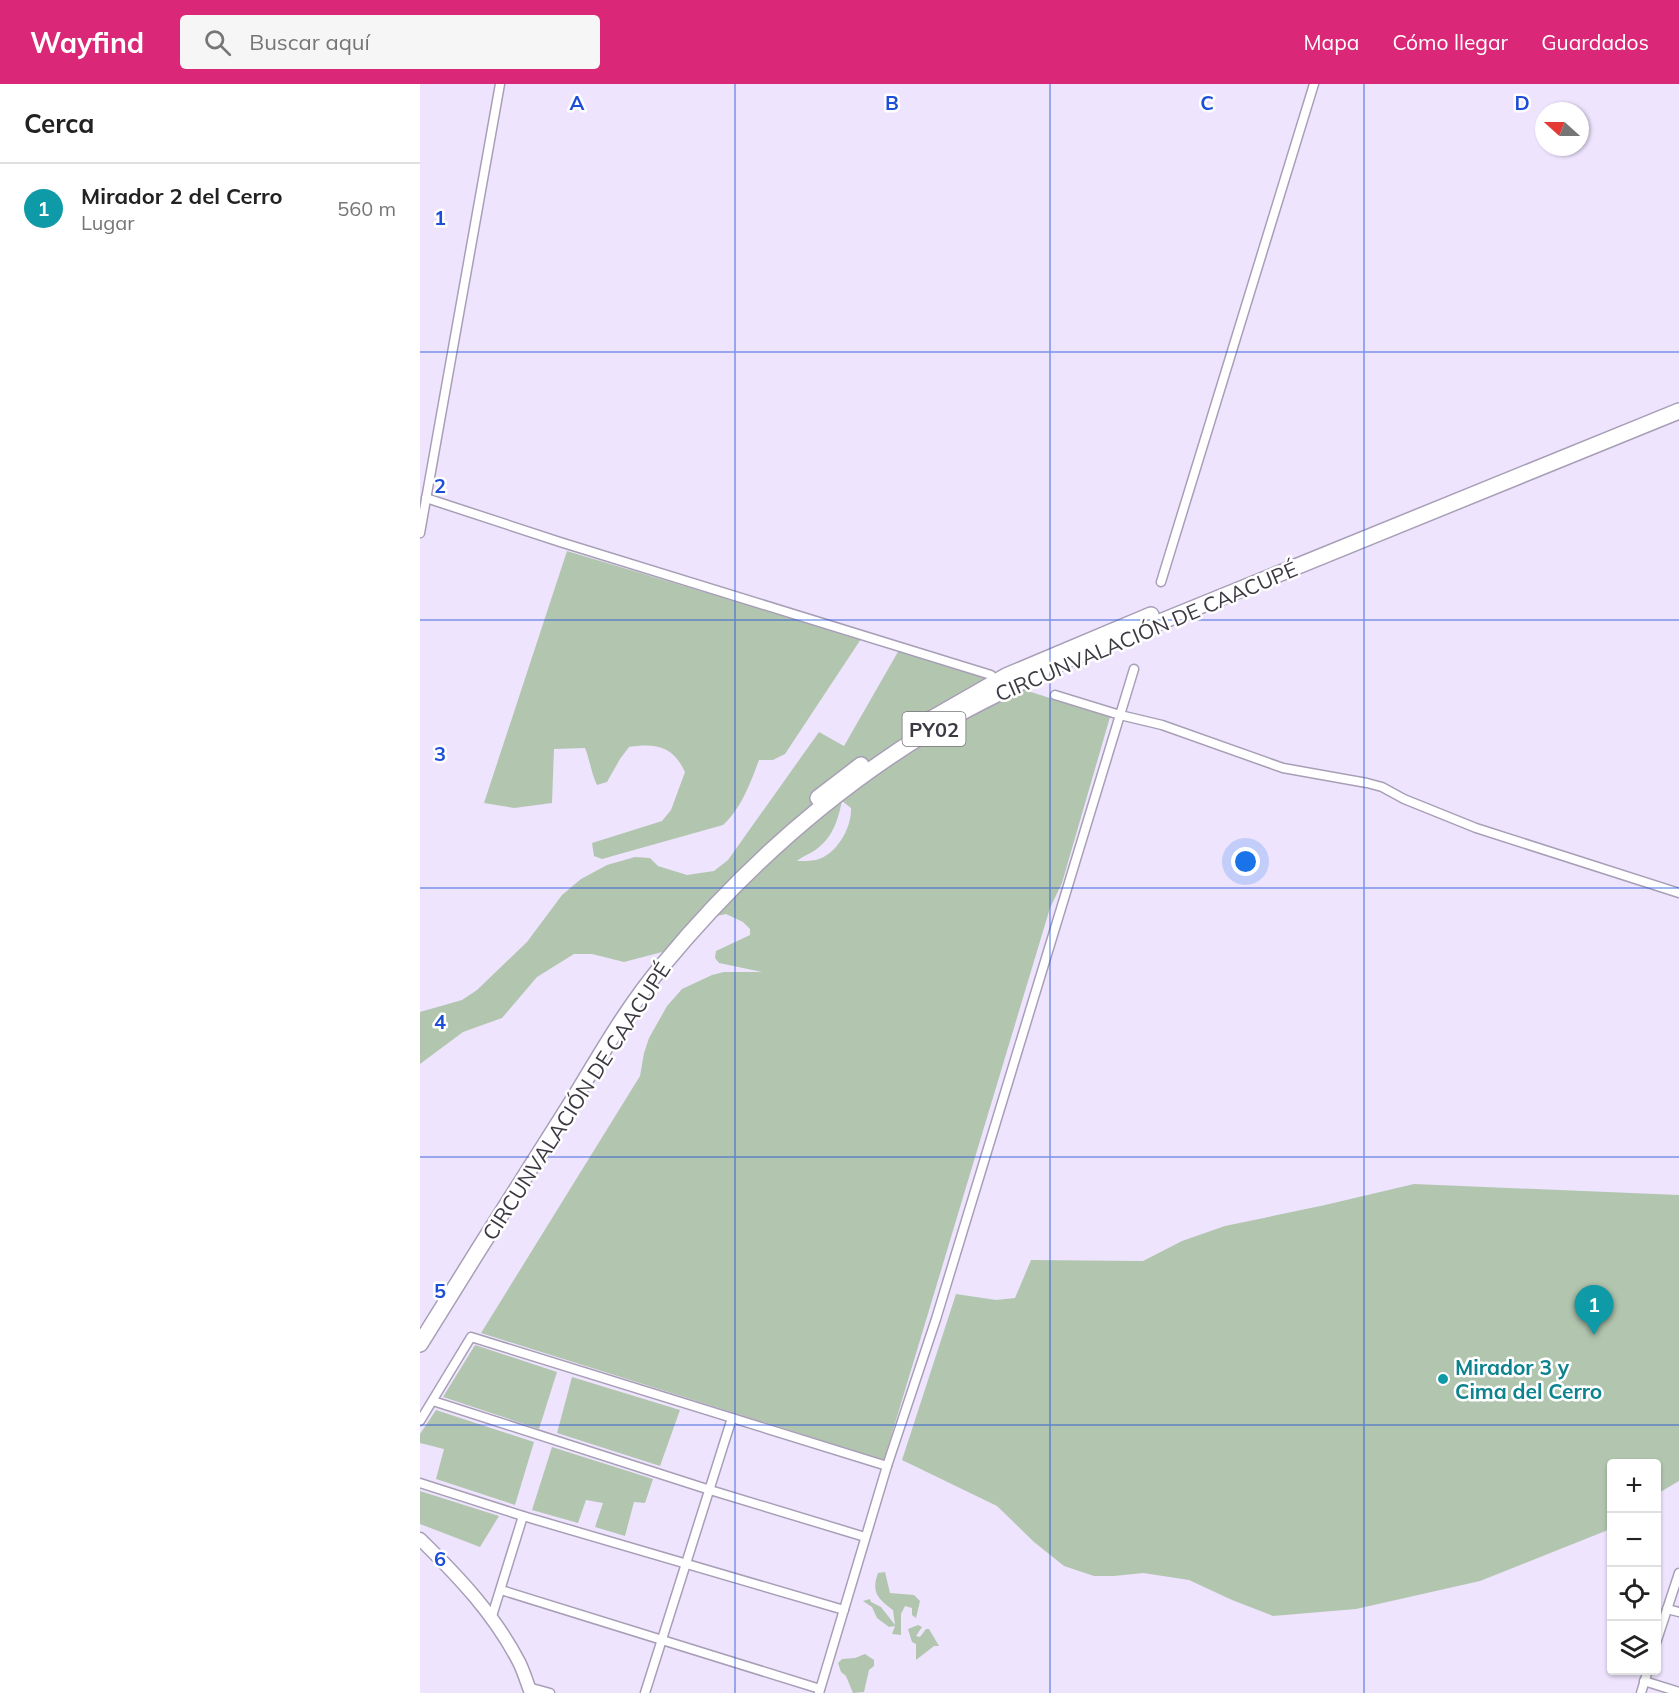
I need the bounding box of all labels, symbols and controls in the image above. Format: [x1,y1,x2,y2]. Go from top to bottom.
search box [180,15,600,69]
text: Wayfind [30,25,144,60]
icon: search [201,26,234,59]
text: Buscar aquí [249,28,370,56]
text: Mapa [1304,29,1359,55]
text: Cómo llegar [1392,29,1508,55]
text: Guardados [1541,29,1649,55]
text: A [570,90,585,115]
text: B [885,90,899,115]
text: C [1200,90,1214,115]
text: D [1514,90,1530,115]
north arrow [1535,102,1589,156]
text: Cerca [24,107,94,140]
text: Mirador 2 del Cerro [81,182,283,210]
text: 1 [38,196,50,221]
text: 560 m [337,196,396,221]
text: 1 [434,205,446,230]
text: Lugar [81,210,135,235]
text: 2 [434,473,446,498]
street label: CIRCUNVALACIÓN DE CAACUPÉ [991,555,1301,707]
road number: PY02 [902,712,966,746]
text: 3 [434,741,446,766]
your location [1231,847,1260,876]
street label: CIRCUNVALACIÓN DE CAACUPÉ [476,957,676,1245]
text: 4 [434,1009,446,1034]
text: 5 [434,1278,446,1303]
pin: 1 [1574,1286,1614,1335]
place label: Mirador 3 y Cima del Cerro [1455,1354,1602,1404]
marker: Mirador 3 y Cima del Cerro [1436,1372,1450,1386]
map controls [1607,1459,1661,1675]
button: + [1607,1459,1661,1513]
button: − [1607,1513,1661,1567]
text: 6 [434,1546,446,1571]
button: locate [1607,1567,1661,1621]
button: layers [1607,1621,1661,1675]

